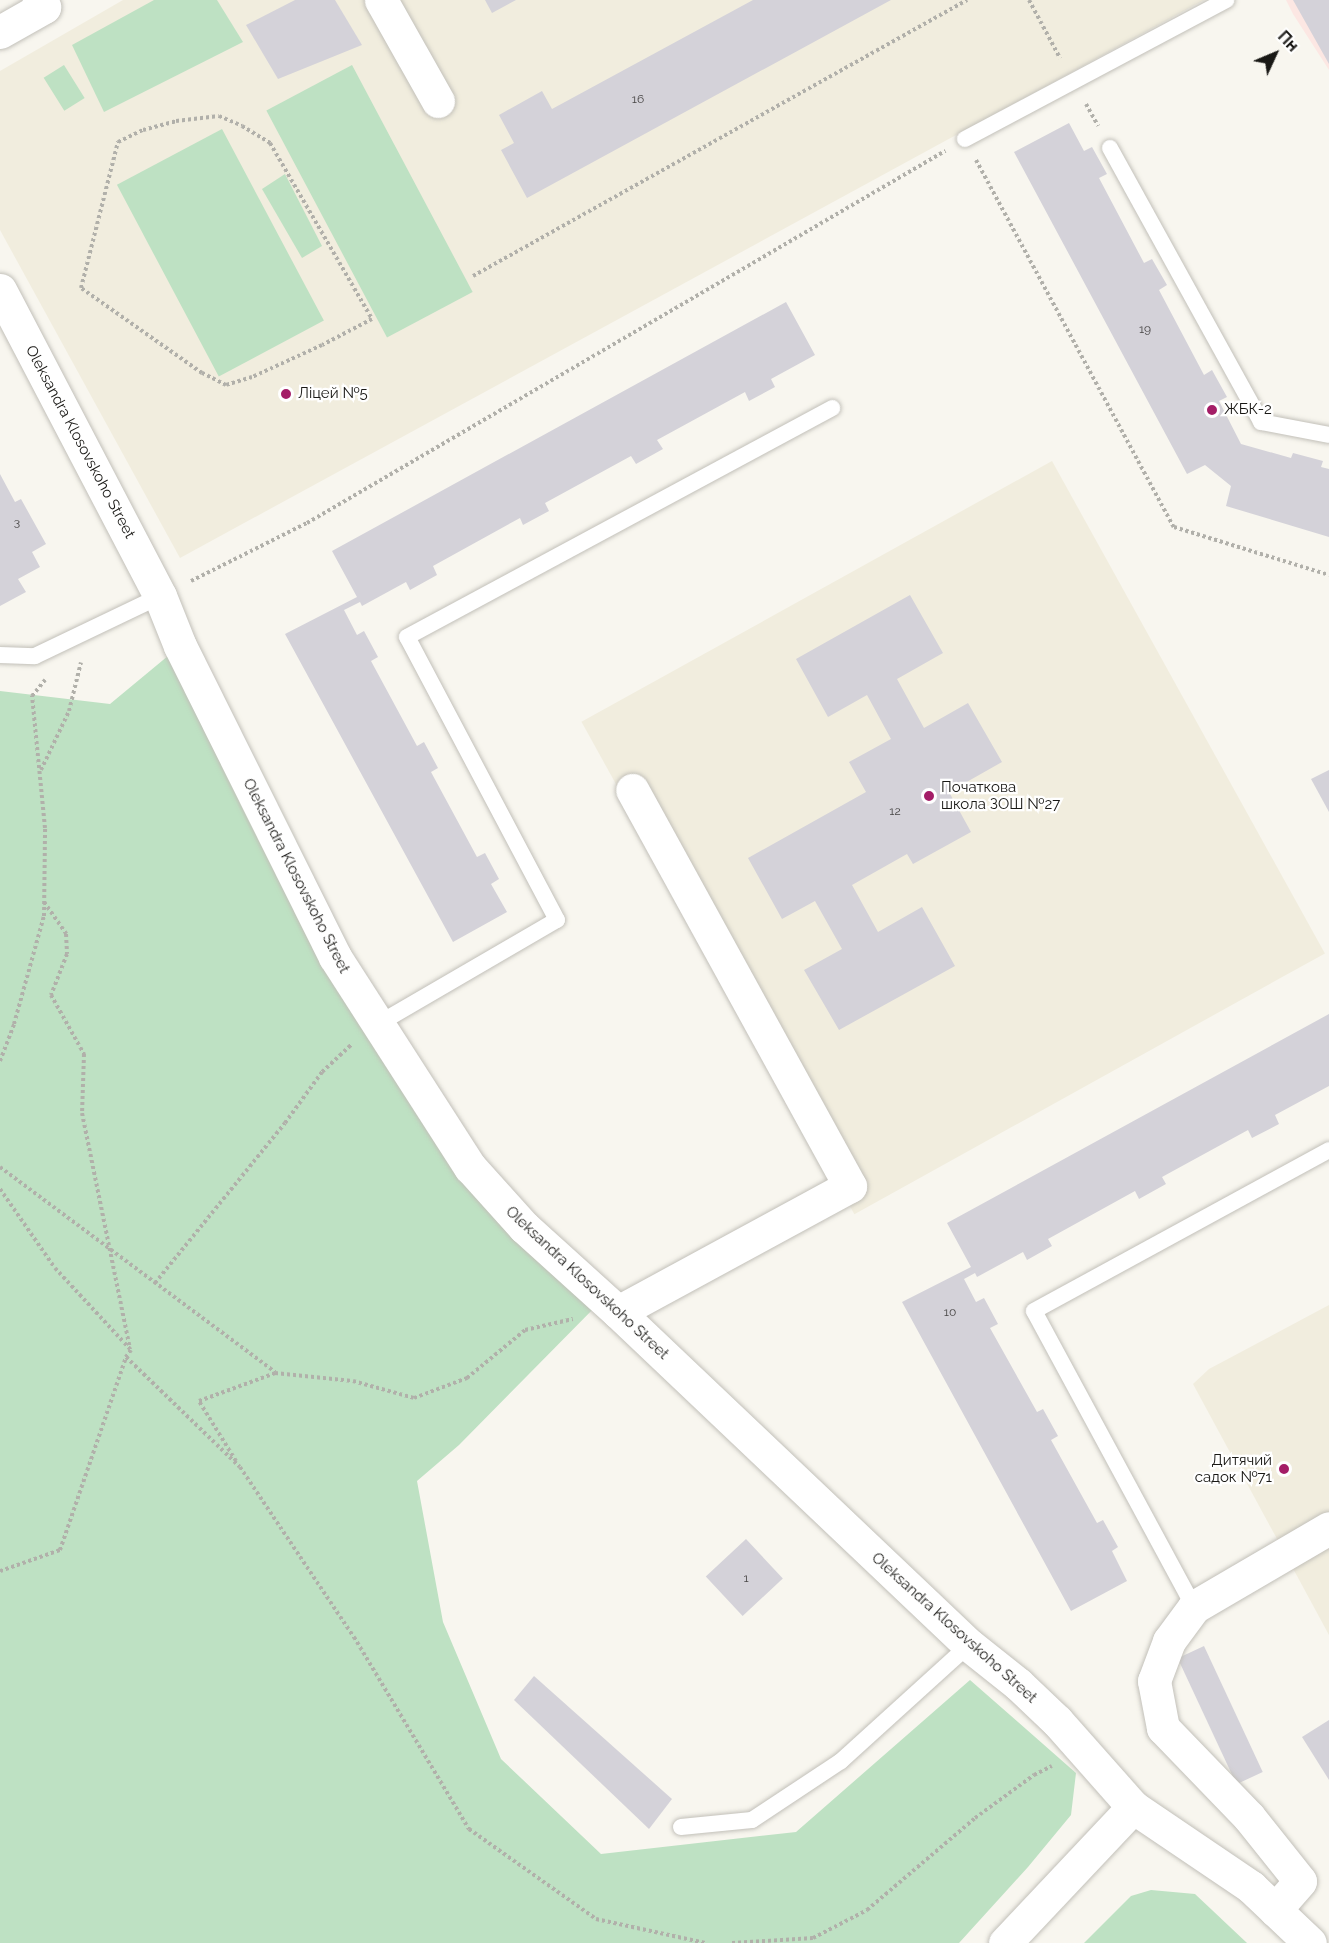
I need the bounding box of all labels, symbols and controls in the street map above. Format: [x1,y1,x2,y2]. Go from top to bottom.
north arrow [1245,24,1305,84]
text: Пн [1274,27,1303,55]
house number: 16 [632,93,644,107]
house number: 19 [1139,323,1151,337]
street label: Oleksandra Klosovskoho Street [21,342,139,542]
place label: Ліцей №5 [298,385,368,403]
marker: Ліцей №5 [279,387,293,401]
place label: ЖБК-2 [1224,401,1272,419]
marker: ЖБК-2 [1205,403,1219,417]
house number: 3 [14,516,20,530]
street label: Oleksandra Klosovskoho Street [239,776,353,976]
place label: Початкова школа ЗОШ №27 [941,778,1060,813]
marker: Початкова школа ЗОШ №27 [922,789,936,803]
house number: 12 [889,805,901,819]
street label: Oleksandra Klosovskoho Street [502,1203,672,1363]
house number: 10 [944,1306,956,1320]
place label: Дитячий садок №71 [1195,1451,1272,1486]
marker: Дитячий садок №71 [1277,1462,1291,1476]
street label: Oleksandra Klosovskoho Street [868,1549,1040,1707]
house number: 1 [743,1572,749,1586]

